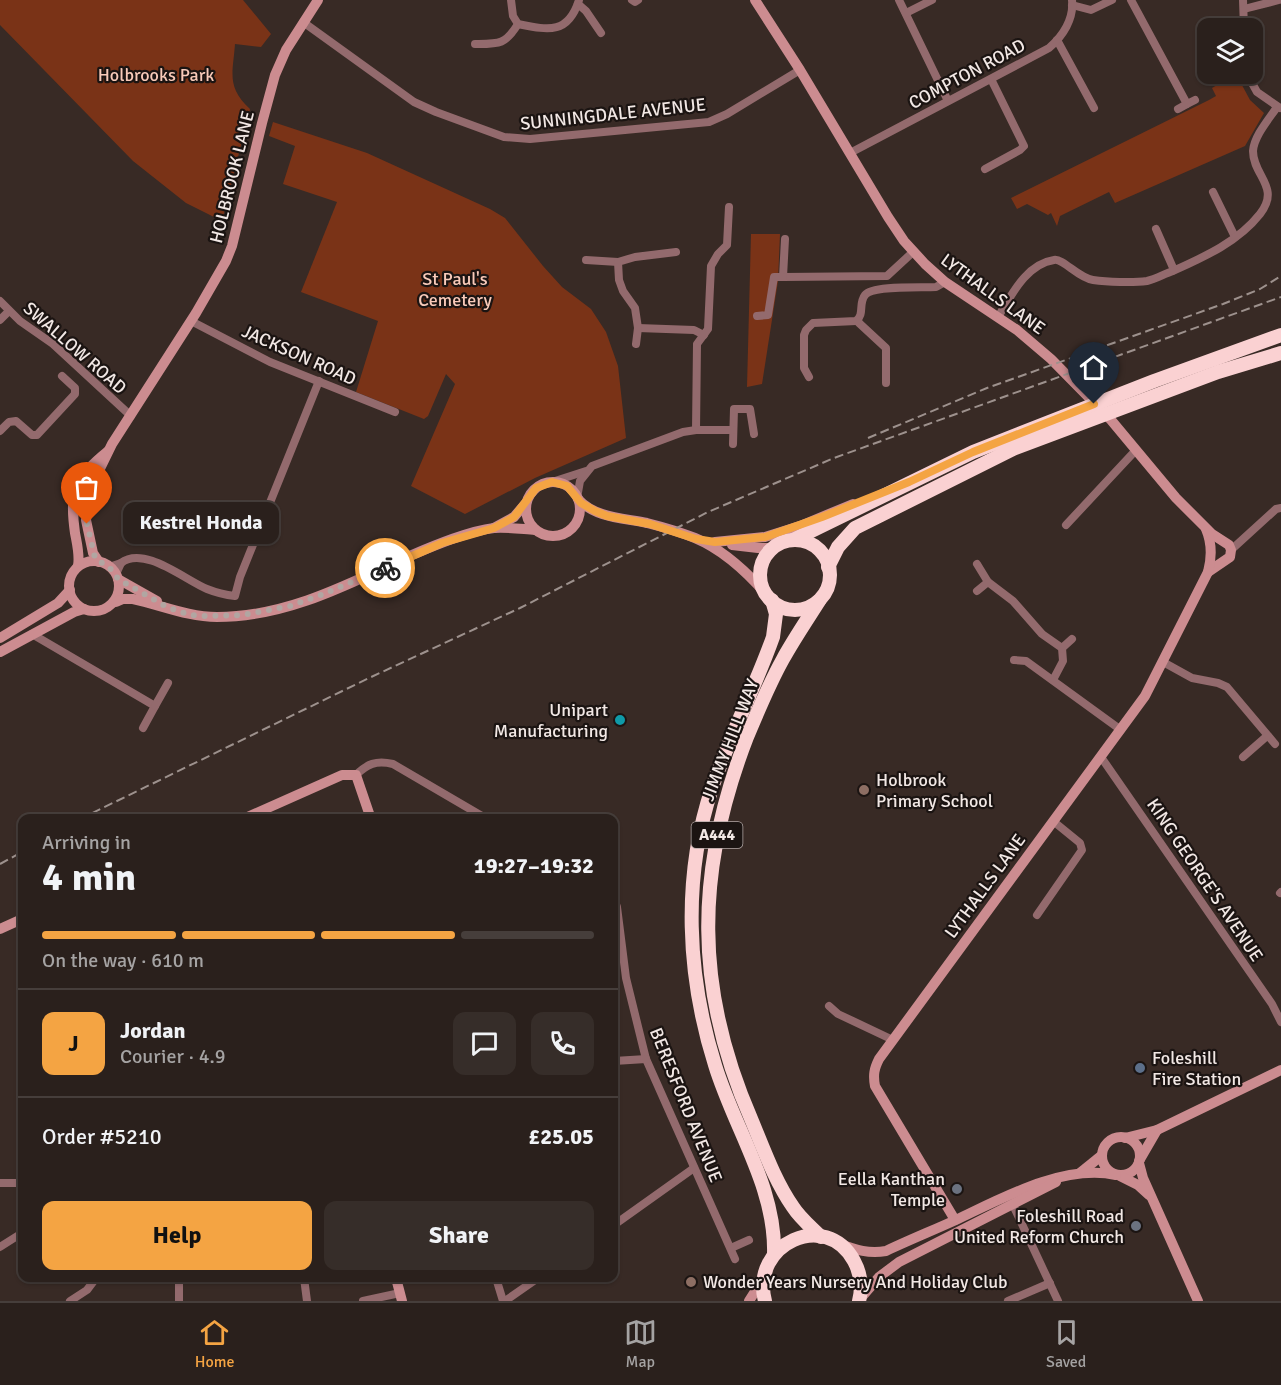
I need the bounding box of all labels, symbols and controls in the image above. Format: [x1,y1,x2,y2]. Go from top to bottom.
map controls [1197,18,1263,84]
button: layers [1197,18,1263,84]
street label: COMPTON ROAD [905,34,1029,114]
park label: Holbrooks Park [98,64,214,86]
street label: SUNNINGDALE AVENUE [519,93,707,135]
street label: HOLBROOK LANE [205,109,259,245]
street label: LYTHALLS LANE [937,249,1049,339]
park label: St Paul's Cemetery [418,268,492,311]
street label: SWALLOW ROAD [19,297,131,399]
street label: JACKSON ROAD [238,320,360,390]
pin [1068,342,1119,404]
icon: home [1077,351,1110,384]
pin [61,462,112,524]
icon: bag [70,471,103,504]
callout: Kestrel Honda [123,503,279,545]
text: Kestrel Honda [140,510,262,535]
courier [355,538,415,598]
icon: bike [369,552,402,585]
street label: JIMMY HILL WAY [697,676,763,804]
place label: Unipart Manufacturing [494,699,608,742]
marker: Unipart Manufacturing [613,713,627,727]
place label: Holbrook Primary School [876,769,993,812]
marker: Holbrook Primary School [857,783,871,797]
street label: KING GEORGE'S AVENUE [1142,794,1268,966]
road number: A444 [692,822,742,848]
text: Arriving in [42,830,131,855]
street label: LYTHALLS LANE [940,830,1030,942]
text: 19:27–19:32 [474,852,594,879]
text: 4 min [42,853,136,901]
text: On the way · 610 m [42,948,204,973]
button: chat [453,1012,516,1075]
button: phone [531,1012,594,1075]
text: Jordan [120,1017,186,1044]
street label: BERESFORD AVENUE [645,1024,727,1186]
text: J [68,1030,79,1057]
text: Courier · 4.9 [120,1044,226,1069]
place label: Foleshill Fire Station [1152,1047,1241,1090]
marker: Foleshill Fire Station [1133,1061,1147,1075]
text: Order #5210 [42,1123,162,1150]
text: £25.05 [528,1123,594,1150]
place label: Eella Kanthan Temple [838,1168,945,1211]
marker: Eella Kanthan Temple [950,1182,964,1196]
button: Help [42,1201,312,1270]
button: Share [324,1201,594,1270]
place label: Foleshill Road United Reform Church [954,1205,1124,1248]
marker: Foleshill Road United Reform Church [1129,1219,1143,1233]
place label: Wonder Years Nursery And Holiday Club [703,1271,1008,1293]
marker: Wonder Years Nursery And Holiday Club [684,1275,698,1289]
tab: Home [195,1316,235,1372]
tab: Map [624,1316,657,1372]
tab: Saved [1046,1316,1086,1372]

